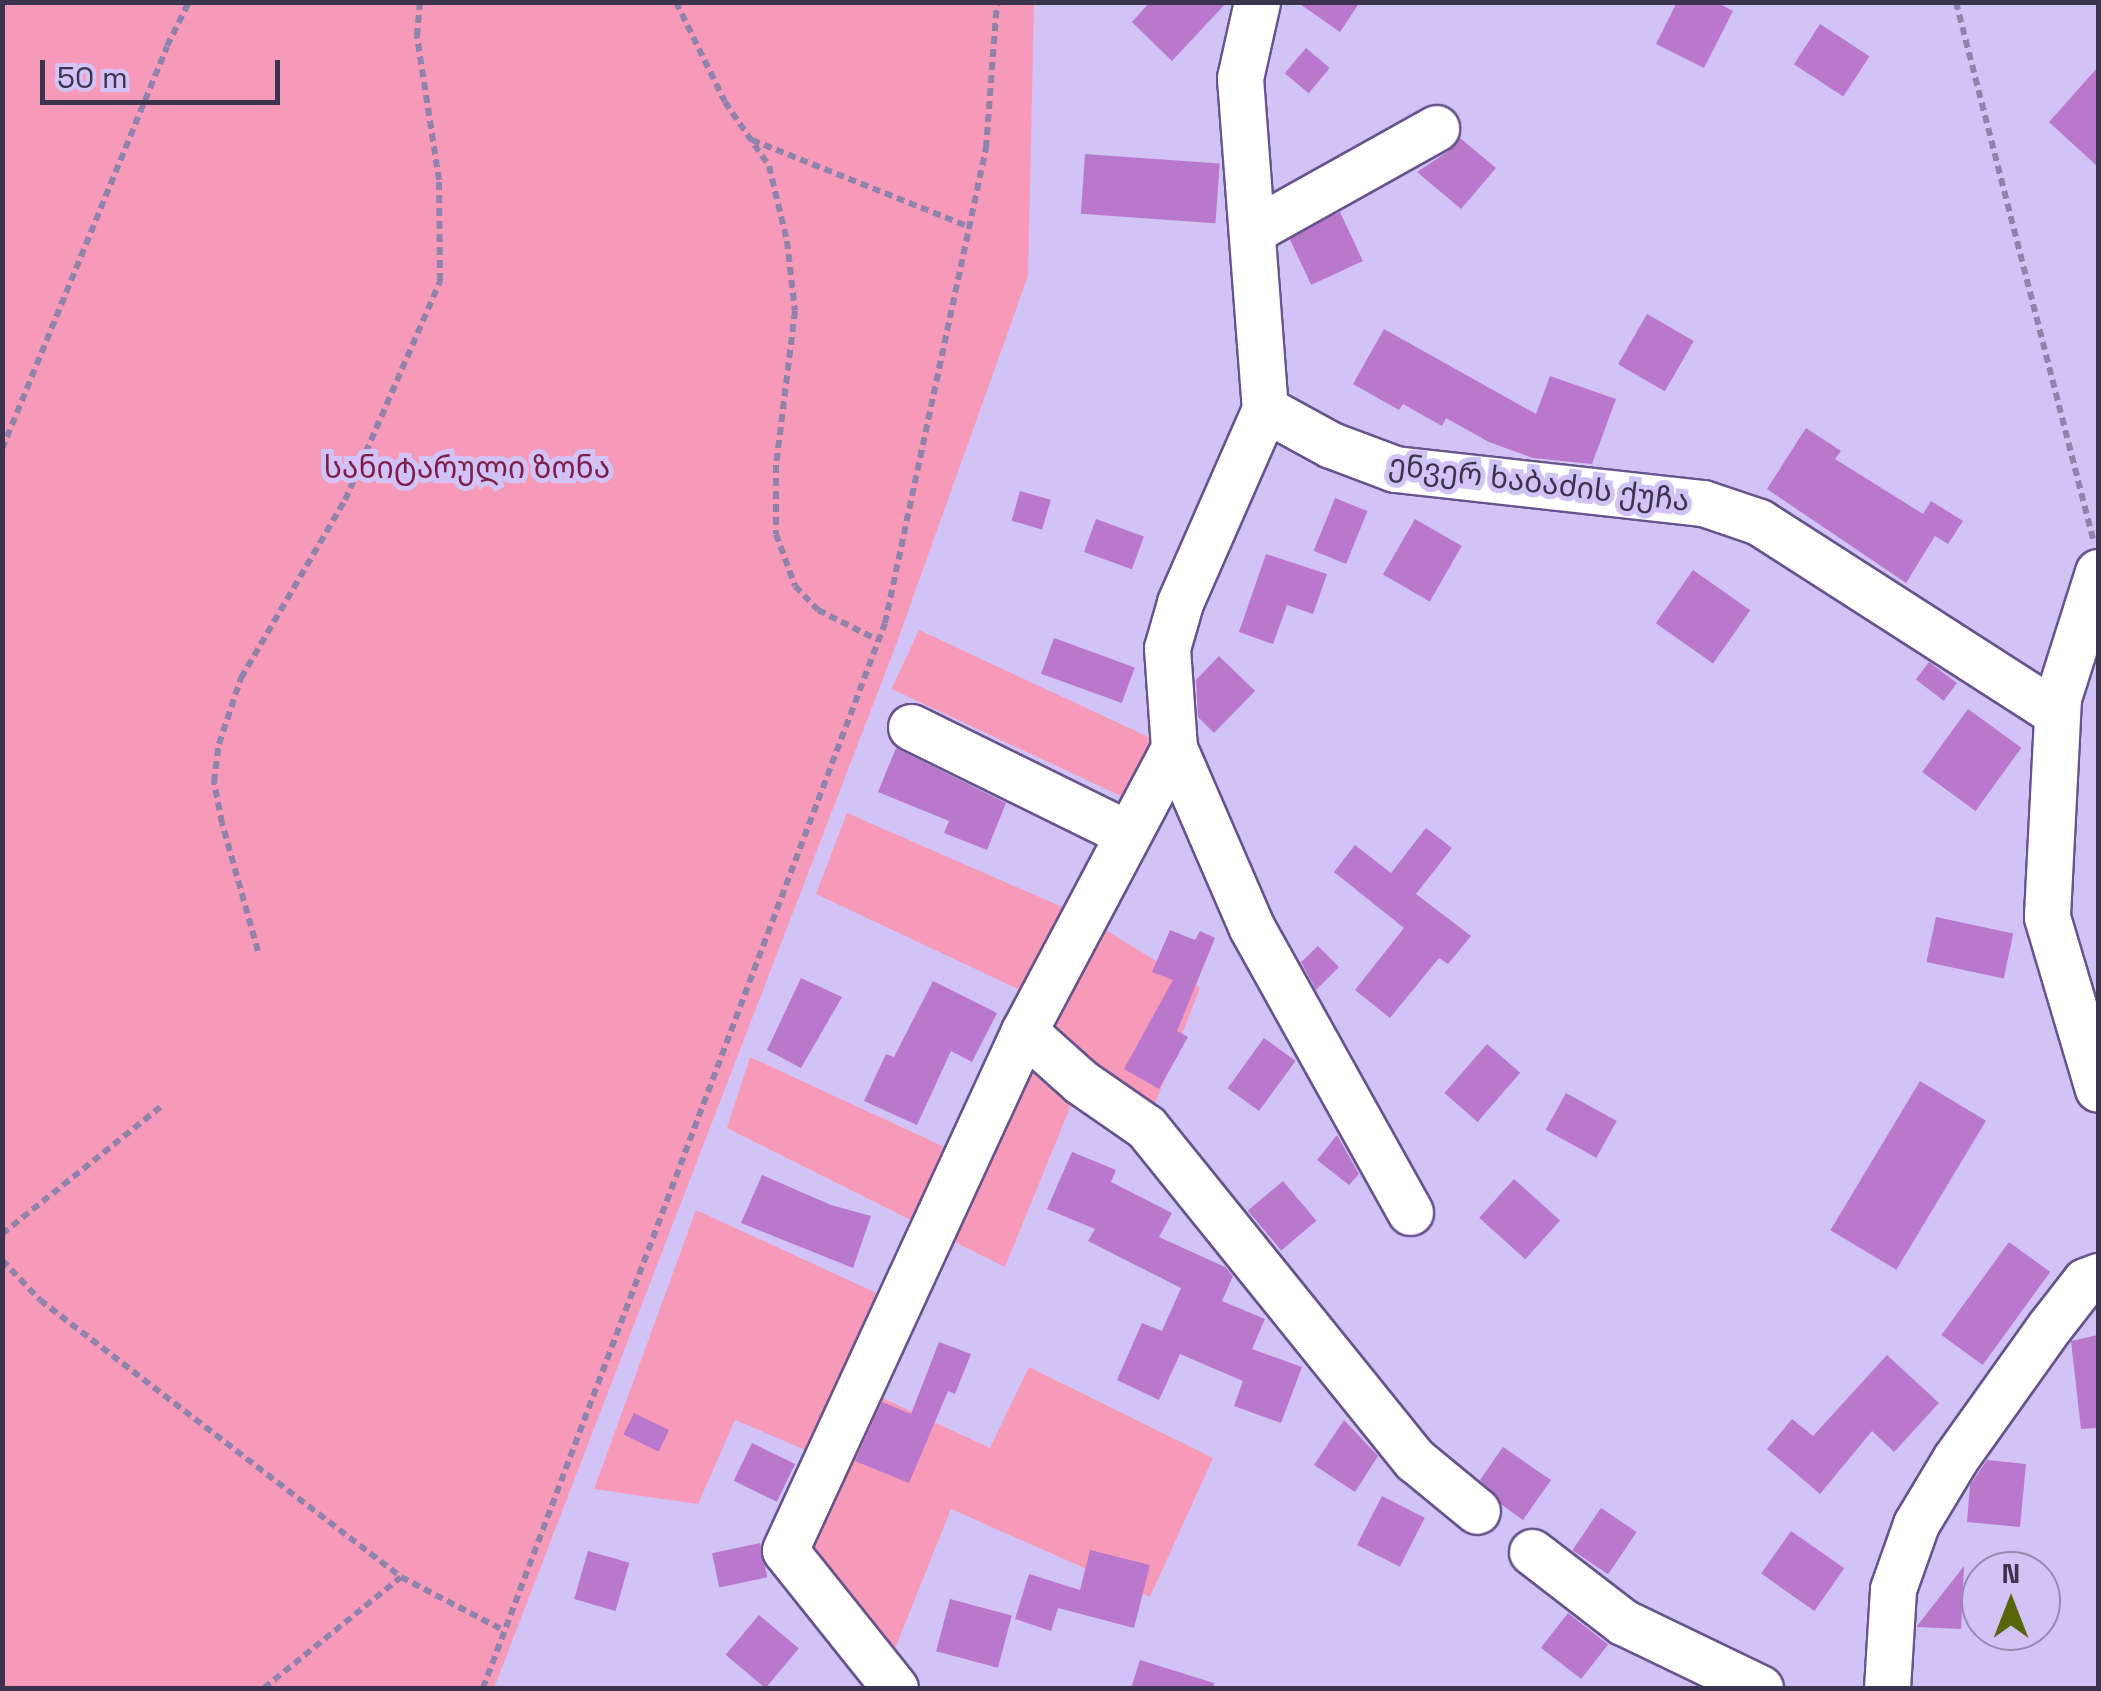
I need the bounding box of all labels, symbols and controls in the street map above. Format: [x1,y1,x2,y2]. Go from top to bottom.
scale bar [45,40,285,102]
text: 50 m [57,58,128,97]
street label: ენვერ ხაბაძის ქუჩა [1387,447,1691,519]
park label: სანიტარული ზონა [324,450,610,486]
north arrow [1961,1551,2061,1651]
text: N [2002,1555,2020,1591]

